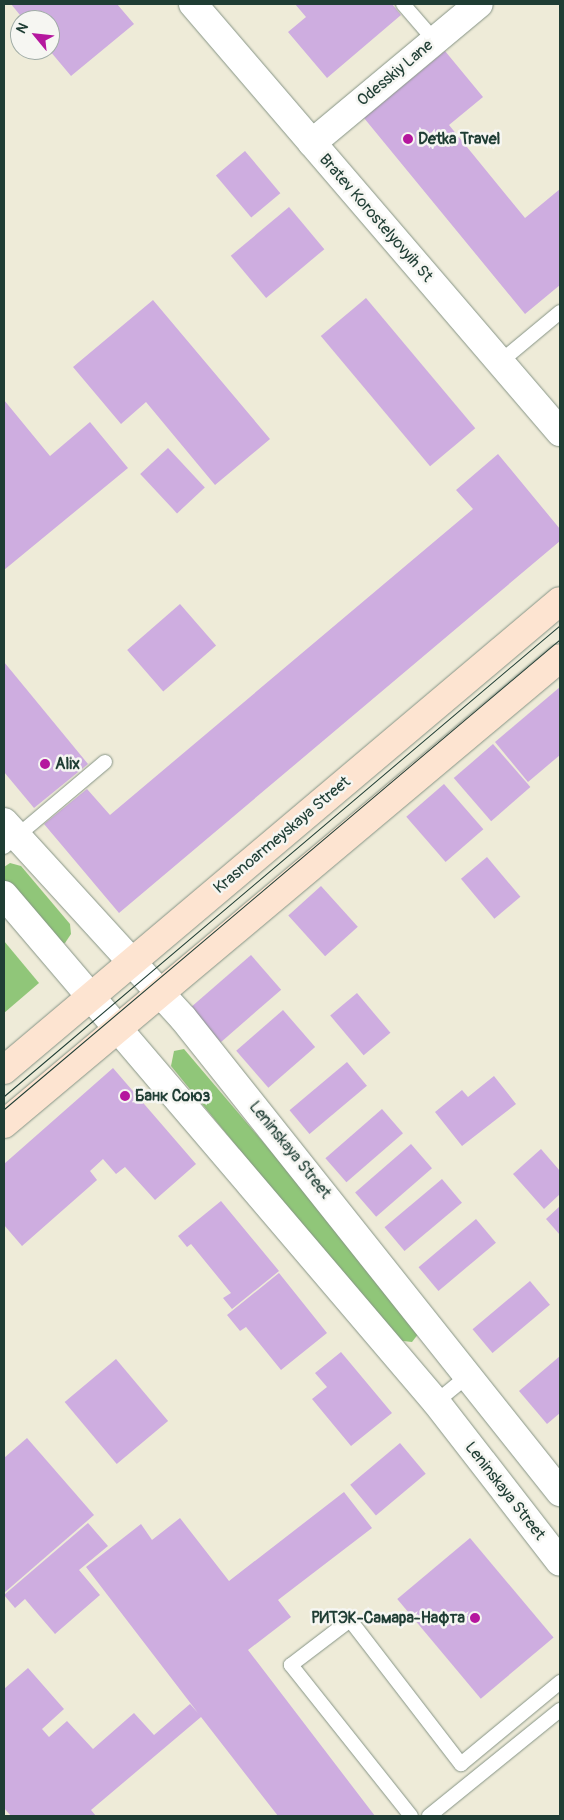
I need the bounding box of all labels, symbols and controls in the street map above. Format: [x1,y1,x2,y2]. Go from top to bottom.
north arrow [10,10,60,60]
text: N [12,20,32,36]
street label: Odesskiy Lane [353,36,437,110]
place label: Detka Travel [418,129,500,149]
marker: Detka Travel [402,133,414,145]
street label: Bratev Korostelyovyih St [315,150,437,286]
place label: Alix [55,754,80,774]
marker: Alix [39,758,51,770]
street label: Krasnoarmeyskaya Street [210,772,354,898]
place label: Банк Союз [135,1086,210,1106]
marker: Банк Союз [119,1090,131,1102]
street label: Leninskaya Street [245,1098,335,1202]
street label: Leninskaya Street [461,1438,549,1544]
place label: РИТЭК-Самара-Нафта [312,1608,465,1628]
marker: РИТЭК-Самара-Нафта [469,1612,481,1624]

